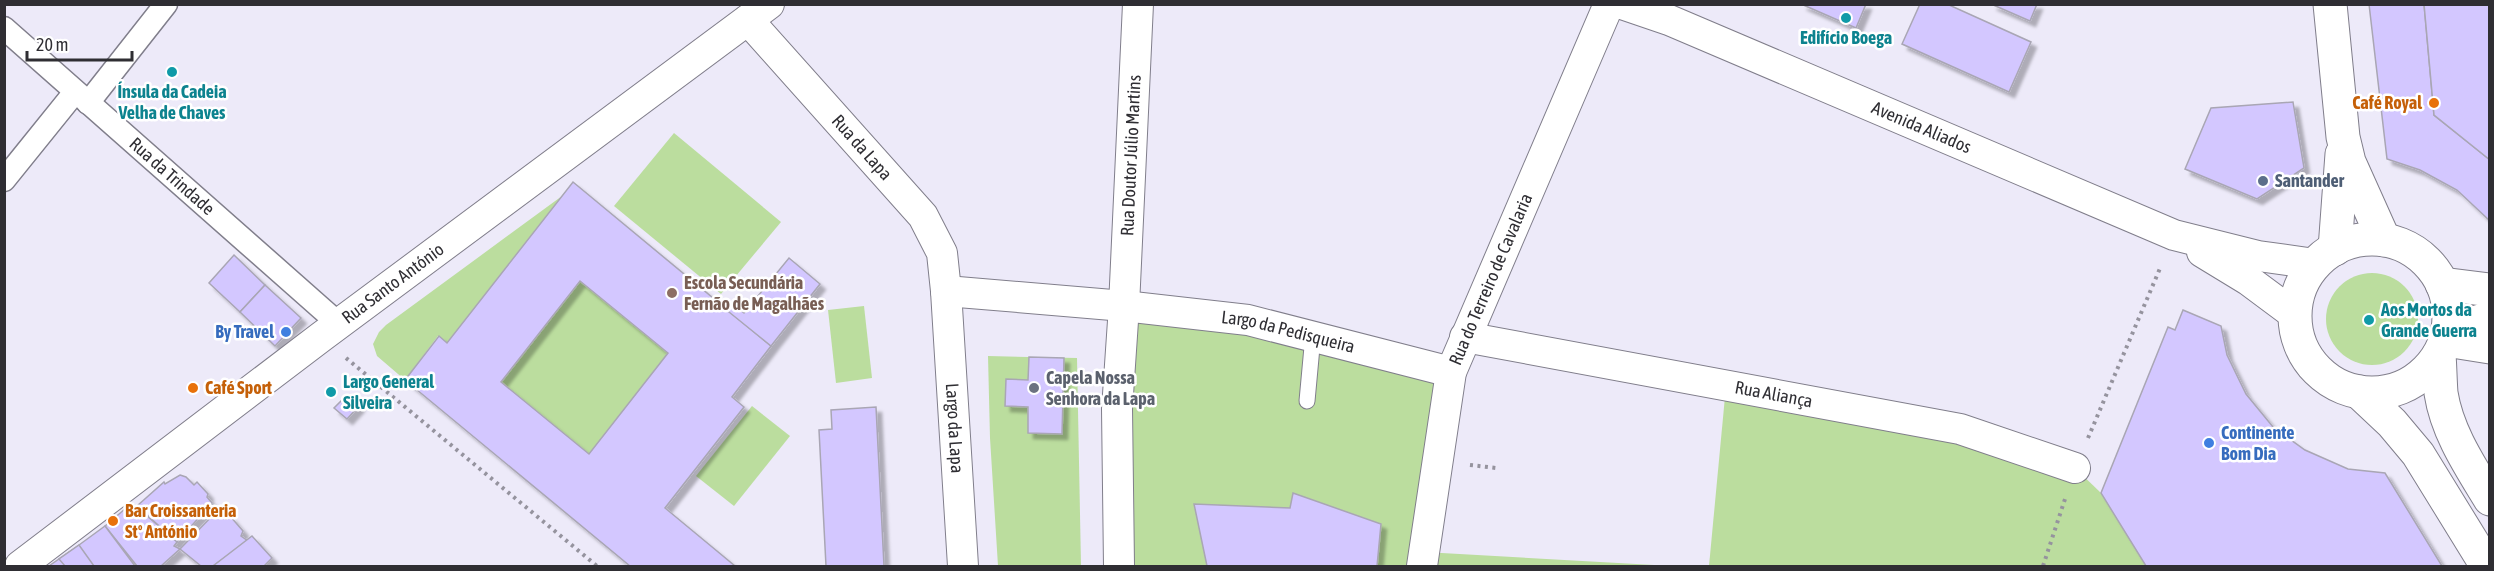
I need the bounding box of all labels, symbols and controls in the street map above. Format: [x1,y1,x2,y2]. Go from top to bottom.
marker: Edifício Boega [1839,11,1853,25]
scale bar [27,24,132,62]
place label: Edifício Boega [1800,27,1892,48]
text: 20 m [36,34,68,55]
marker: Ínsula da Cadeia Velha de Chaves [165,65,179,79]
street label: Rua Doutor Júlio Martins [1116,74,1145,236]
place label: Ínsula da Cadeia Velha de Chaves [117,81,227,123]
place label: Café Royal [2352,92,2422,113]
marker: Café Royal [2427,96,2441,110]
street label: Avenida Aliados [1869,97,1975,157]
street label: Rua da Lapa [828,110,897,184]
street label: Rua da Trindade [125,133,219,219]
place label: Santander [2275,170,2345,191]
marker: Santander [2256,174,2270,188]
street label: Rua do Terreiro de Cavalaria [1444,190,1536,368]
street label: Rua Santo António [338,238,448,328]
place label: Escola Secundária Fernão de Magalhães [684,272,825,314]
marker: Escola Secundária Fernão de Magalhães [665,286,679,300]
place label: Aos Mortos da Grande Guerra [2380,299,2477,341]
street label: Largo da Pedisqueira [1220,306,1357,357]
marker: Aos Mortos da Grande Guerra [2362,313,2376,327]
place label: By Travel [215,321,274,342]
marker: By Travel [279,325,293,339]
place label: Capela Nossa Senhora da Lapa [1046,367,1155,409]
place label: Largo General Silveira [343,371,434,413]
street label: Rua Aliança [1733,376,1814,411]
place label: Café Sport [205,377,273,398]
marker: Café Sport [186,381,200,395]
marker: Capela Nossa Senhora da Lapa [1027,381,1041,395]
street label: Largo da Lapa [942,383,968,474]
marker: Largo General Silveira [324,385,338,399]
place label: Continente Bom Dia [2221,422,2294,464]
marker: Continente Bom Dia [2202,436,2216,450]
place label: Bar Croissanteria Stº António [125,500,237,542]
marker: Bar Croissanteria Stº António [106,514,120,528]

